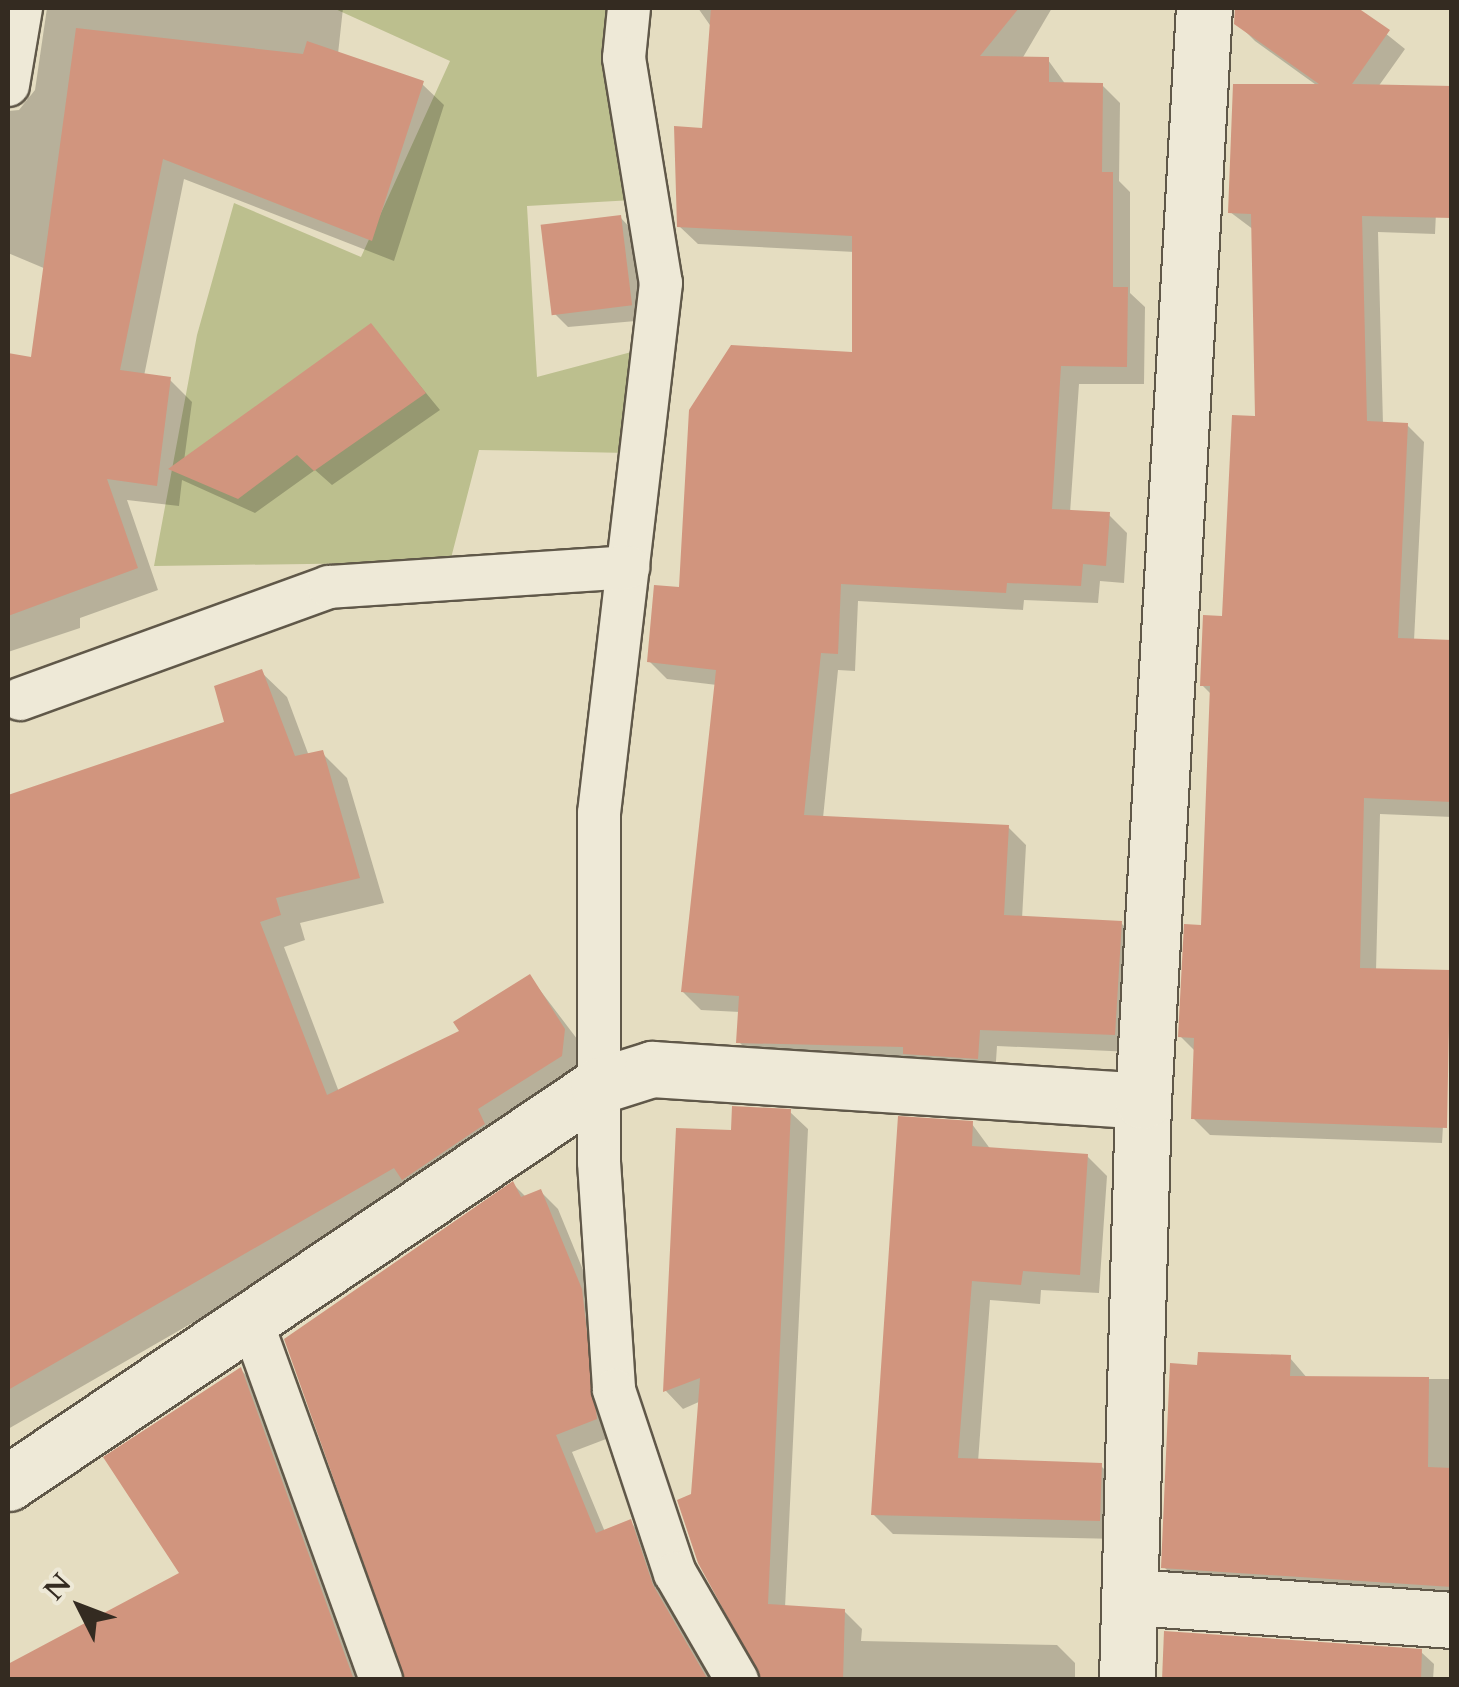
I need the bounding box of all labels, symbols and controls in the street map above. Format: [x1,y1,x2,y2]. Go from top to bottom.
north arrow [30,1557,130,1657]
text: N [35,1565,80,1609]

